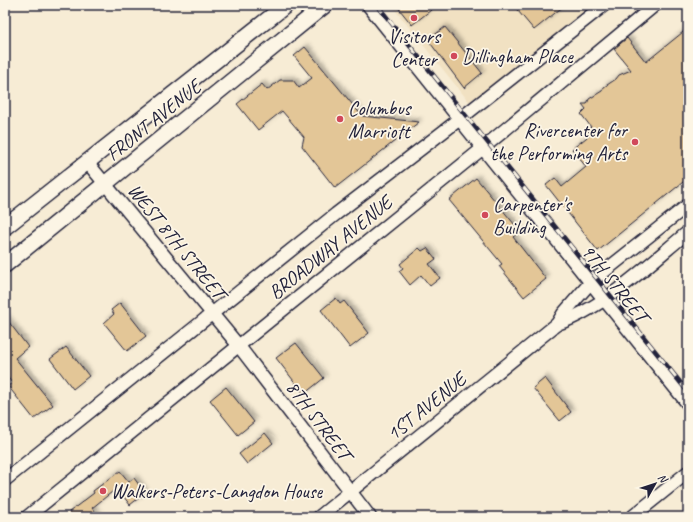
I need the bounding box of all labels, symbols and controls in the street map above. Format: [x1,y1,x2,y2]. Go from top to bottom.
marker: Visitors Center [409,13,419,23]
place label: Visitors Center [388,24,442,72]
place label: Dillingham Place [462,44,574,69]
marker: Dillingham Place [449,51,459,61]
street label: FRONT AVENUE [101,73,208,166]
place label: Columbus Marriott [348,96,413,144]
marker: Columbus Marriott [335,114,345,124]
place label: Rivercenter for the Performing Arts [490,118,629,166]
marker: Rivercenter for the Performing Arts [630,137,640,147]
street label: WEST 8TH STREET [122,178,234,308]
street label: BROADWAY AVENUE [264,188,399,305]
place label: Carpenter's Building [493,192,573,240]
marker: Carpenter's Building [480,210,490,220]
street label: 9TH STREET [576,239,657,331]
street label: 1ST AVENUE [382,365,473,446]
street label: 8TH STREET [281,375,360,469]
north arrow [635,464,675,504]
text: N [655,471,672,486]
place label: Walkers-Peters-Langdon House [111,479,324,504]
marker: Walkers-Peters-Langdon House [98,486,108,496]

